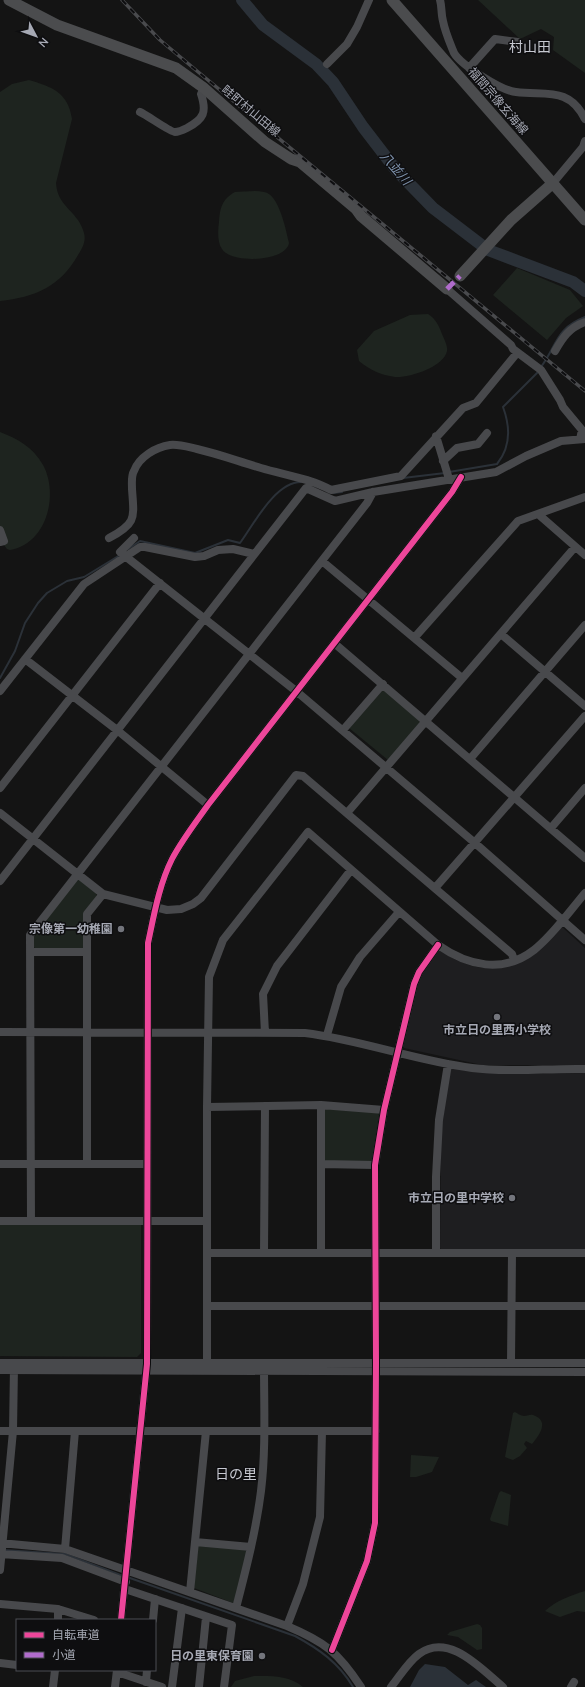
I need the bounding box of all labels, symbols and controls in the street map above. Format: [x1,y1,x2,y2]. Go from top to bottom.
north arrow [16,16,56,56]
text: N [36,35,52,50]
district label: 村山田 [509,38,551,56]
street label: 福間宗像玄海線 [465,64,532,137]
street label: 畦町村山田線 [219,82,284,140]
water label: 八並川 [377,148,416,189]
place label: 宗像第一幼稚園 [29,921,113,936]
marker: 宗像第一幼稚園 [116,924,126,934]
marker: 市立日の里西小学校 [492,1012,502,1022]
place label: 市立日の里西小学校 [443,1022,551,1037]
place label: 市立日の里中学校 [408,1190,504,1205]
marker: 市立日の里中学校 [507,1193,517,1203]
district label: 日の里 [215,1465,257,1483]
legend [16,1619,156,1671]
text: 自転車道 [52,1627,100,1642]
text: 小道 [52,1647,76,1662]
place label: 日の里東保育園 [170,1648,254,1663]
marker: 日の里東保育園 [257,1651,267,1661]

